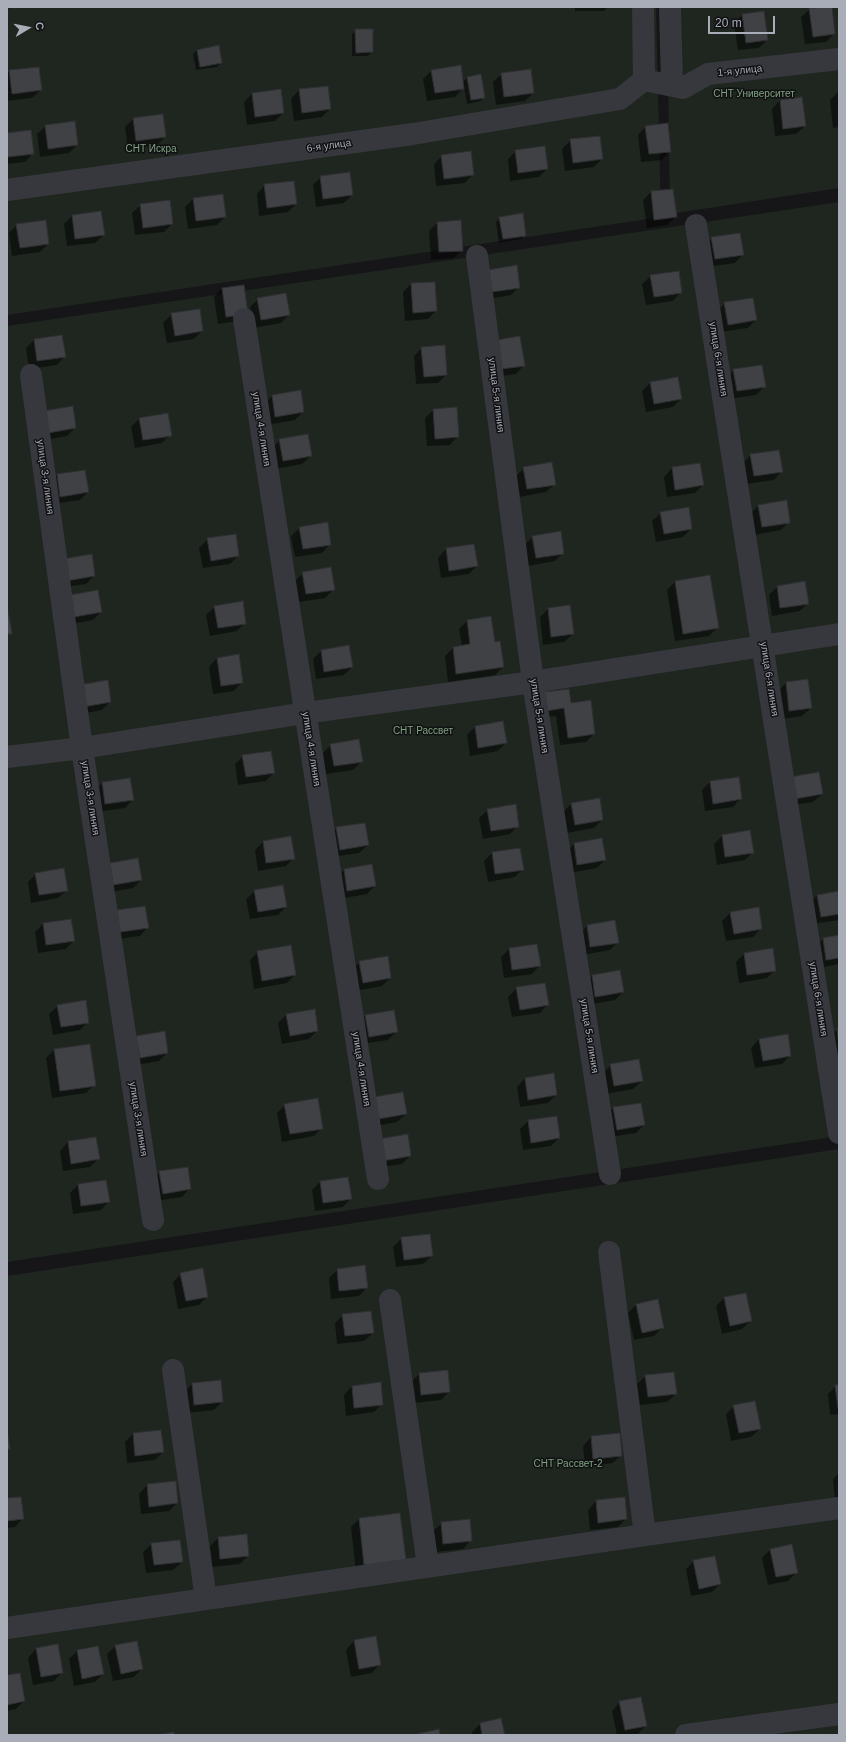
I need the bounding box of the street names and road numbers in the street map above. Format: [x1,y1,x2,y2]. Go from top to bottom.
street label: 1-я улица [717,63,763,79]
street label: 6-я улица [306,137,352,155]
street label: улица 6-я линия [706,321,730,397]
street label: улица 5-я линия [485,357,507,433]
street label: улица 4-я линия [249,391,273,467]
street label: улица 3-я линия [34,439,56,515]
street label: улица 6-я линия [757,641,781,717]
street label: улица 5-я линия [527,678,551,754]
street label: улица 4-я линия [299,711,323,787]
street label: улица 3-я линия [78,760,102,836]
street label: улица 6-я линия [806,961,830,1037]
street label: улица 5-я линия [577,998,601,1074]
street label: улица 4-я линия [349,1031,373,1107]
street label: улица 3-я линия [126,1081,150,1157]

